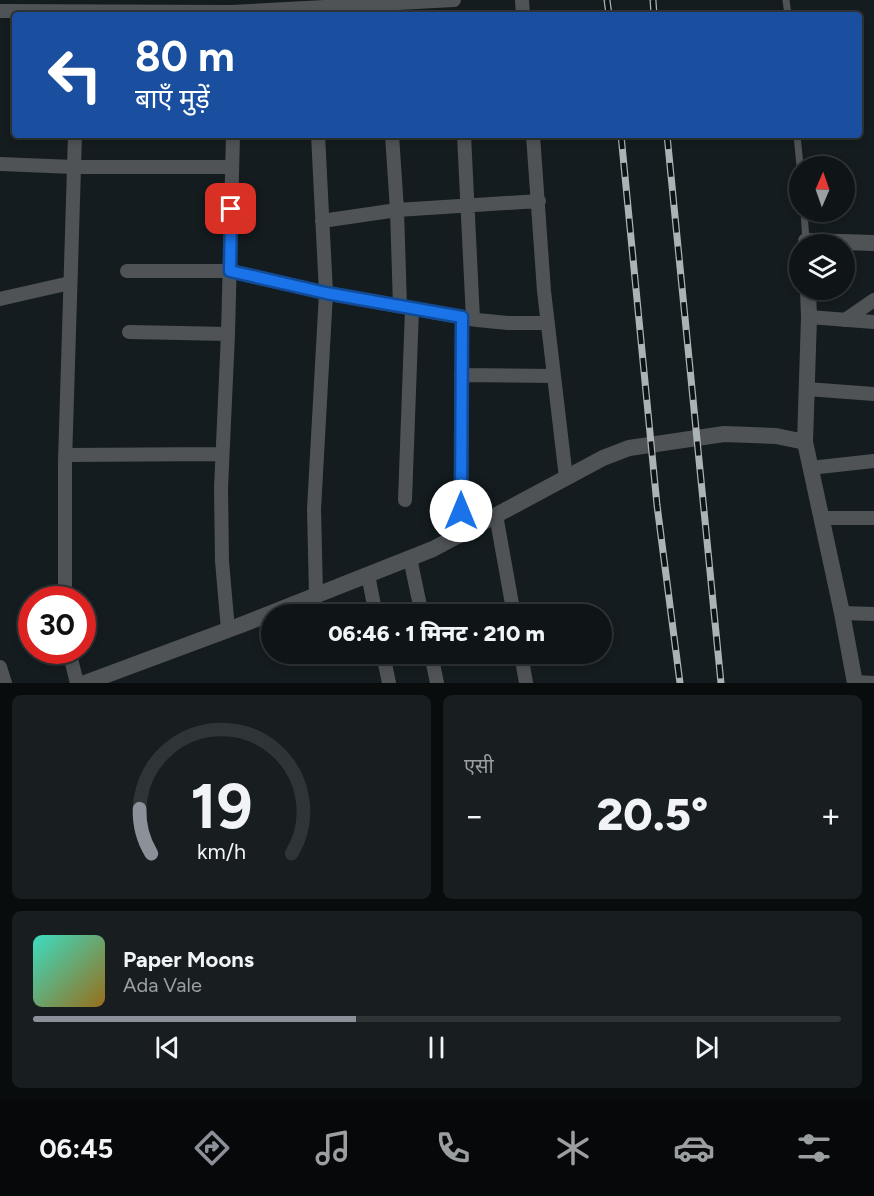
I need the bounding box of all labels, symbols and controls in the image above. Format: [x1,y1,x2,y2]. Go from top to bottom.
text: 80 m [135,31,235,82]
icon: left [36,36,114,114]
text: बाएँ मुड़ें [135,82,210,115]
north arrow [789,156,855,222]
map controls [789,156,855,300]
pin [205,183,256,234]
icon: arrive [214,192,247,225]
button: layers [789,234,855,300]
position arrow [429,479,493,543]
speed limit sign: 30 [18,586,96,664]
text: 06:46 · 1 मिनट · 210 m [328,620,545,647]
text: एसी [464,754,494,778]
text: 19 [190,769,253,844]
text: 20.5° [597,787,708,841]
text: − [464,796,485,835]
text: + [820,796,841,835]
text: km/h [197,839,246,864]
text: Paper Moons [123,946,254,973]
text: Ada Vale [123,973,202,997]
icon: previous [151,1031,184,1064]
icon: pause [420,1031,453,1064]
icon: next [690,1031,723,1064]
icon: directions [191,1127,233,1169]
icon: music [312,1127,354,1169]
icon: phone [432,1127,474,1169]
icon: climate [552,1127,594,1169]
icon: car [673,1127,715,1169]
icon: filters [793,1127,835,1169]
text: 06:45 [39,1132,113,1165]

